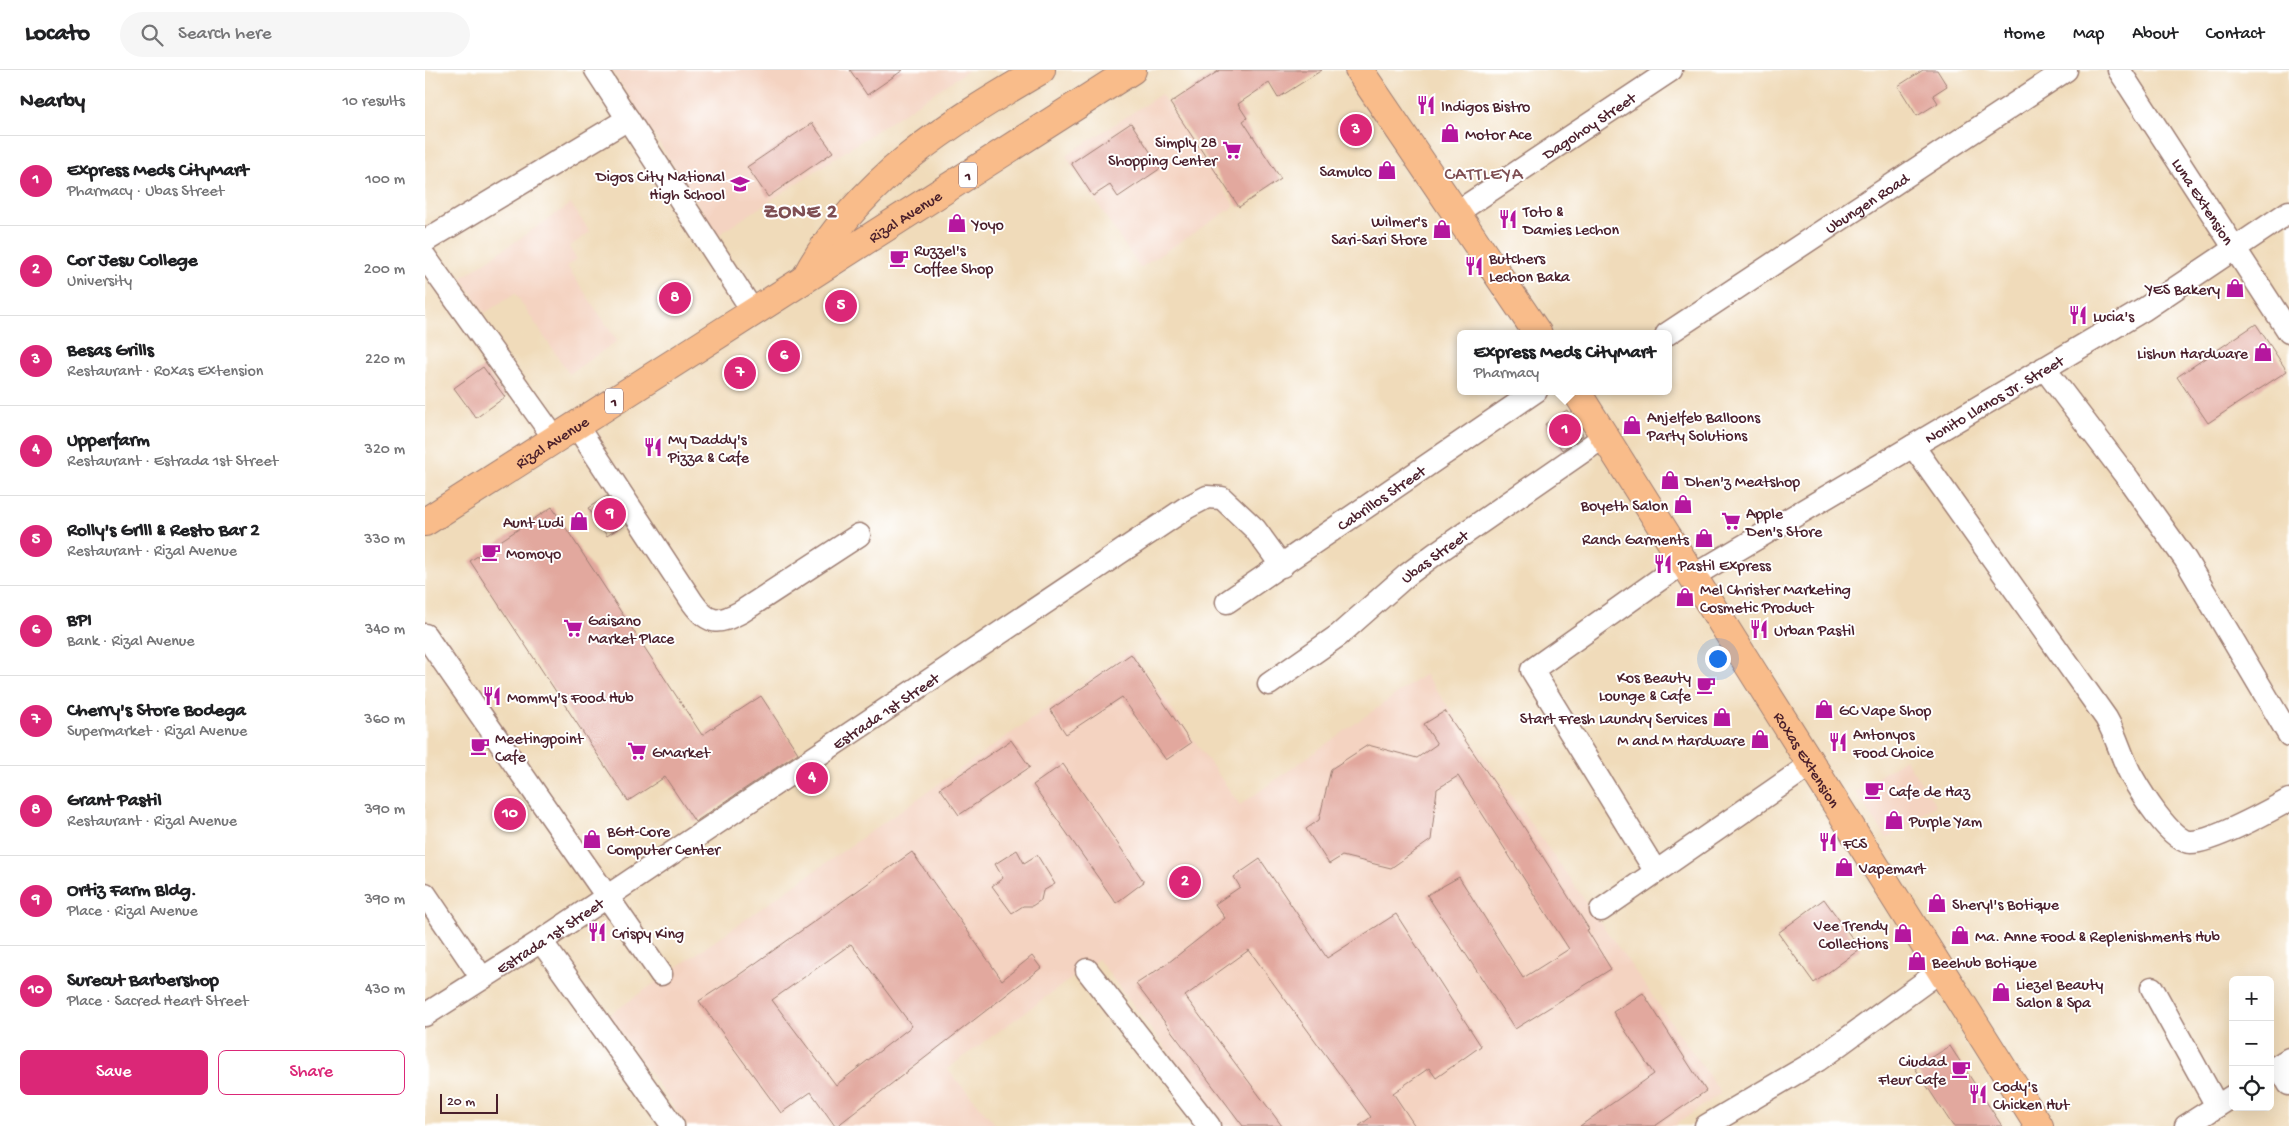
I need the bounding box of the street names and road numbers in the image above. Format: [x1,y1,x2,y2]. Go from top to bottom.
street label: Dagohoy Street [1539,89,1642,166]
street label: Luna Extension [2166,156,2236,250]
road number: 1 [959,162,977,188]
street label: Ubungen Road [1823,170,1915,240]
street label: Rizal Avenue [866,188,947,249]
street label: Nonito Llanos Jr. Street [1922,352,2069,450]
road number: 1 [605,388,623,414]
street label: Rizal Avenue [513,413,594,475]
street label: Cabrillos Street [1335,462,1432,537]
street label: Ubas Street [1398,527,1474,589]
street label: Estrada 1st Street [830,670,945,755]
street label: Roxas Extension [1768,709,1842,813]
street label: Estrada 1st Street [494,895,610,980]

